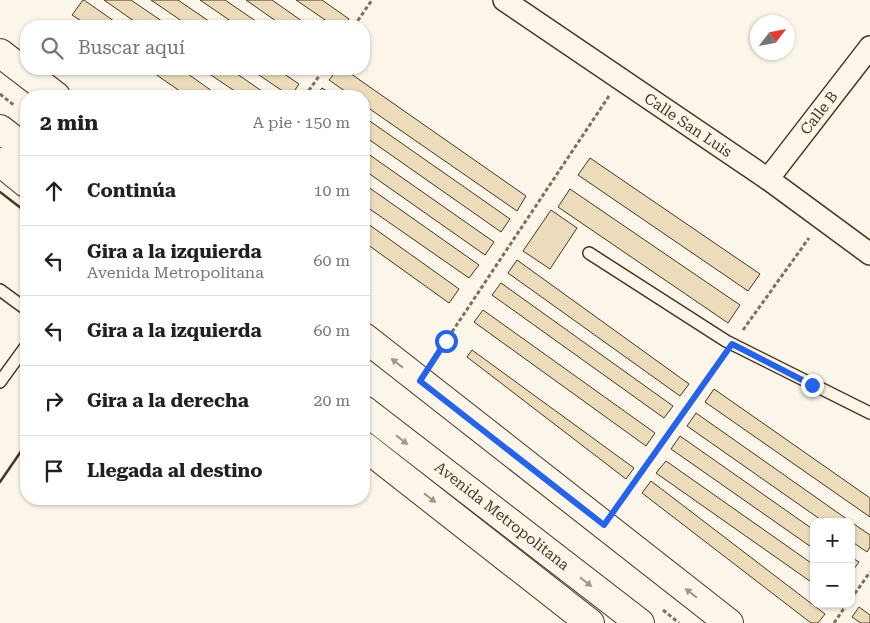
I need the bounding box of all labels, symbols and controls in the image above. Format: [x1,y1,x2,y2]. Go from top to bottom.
north arrow [750,15,795,60]
search box [20,20,370,75]
icon: search [38,34,66,62]
text: Buscar aquí [78,36,185,59]
street label: Calle B [796,88,842,138]
street label: Calle San Luis [641,89,735,161]
text: 2 min [40,111,98,135]
text: A pie · 150 m [253,113,350,132]
icon: ahead [40,177,68,205]
text: Continúa [87,179,176,202]
text: 10 m [313,181,350,200]
text: Gira a la izquierda [87,240,262,263]
icon: left [40,247,68,275]
text: 60 m [313,251,350,270]
text: Avenida Metropolitana [87,263,264,282]
icon: left [40,317,68,345]
text: Gira a la izquierda [87,319,262,342]
text: 60 m [313,321,350,340]
route start [435,330,458,353]
one-way arrow [391,358,404,369]
route end [801,374,824,397]
icon: right [40,387,68,415]
text: Gira a la derecha [87,389,249,412]
text: 20 m [313,391,350,410]
one-way arrow [395,434,408,445]
icon: arrive [40,457,68,485]
street label: Avenida Metropolitana [431,458,573,574]
text: Llegada al destino [87,459,263,482]
one-way arrow [423,493,437,503]
map controls [810,518,855,608]
button: + [810,518,855,563]
button: − [810,563,855,608]
one-way arrow [579,576,592,587]
one-way arrow [684,588,697,598]

